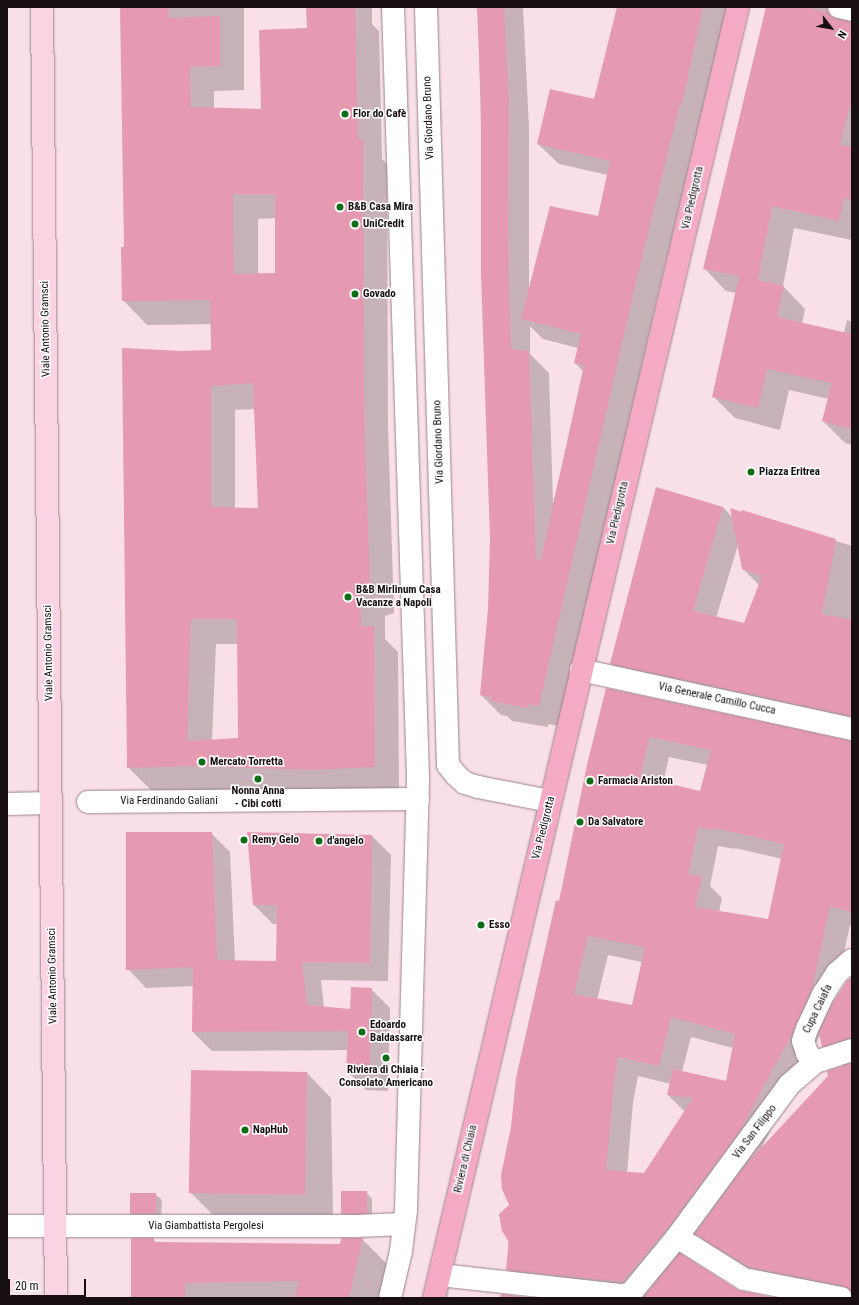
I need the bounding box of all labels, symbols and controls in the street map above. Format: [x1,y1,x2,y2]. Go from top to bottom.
north arrow [811,8,851,48]
text: N [834,28,849,41]
street label: Via Giordano Bruno [421,76,437,160]
place label: Flor do Cafè [353,107,406,121]
marker: Flor do Cafè [340,109,350,119]
street label: Via Piedigrotta [679,165,707,231]
place label: B&B Casa Mira [348,200,413,214]
marker: B&B Casa Mira [335,202,345,212]
place label: UniCredit [363,217,404,231]
marker: UniCredit [350,219,360,229]
street label: Viale Antonio Gramsci [39,281,53,377]
place label: Govado [363,287,396,301]
marker: Govado [350,289,360,299]
street label: Via Giordano Bruno [431,400,447,484]
place label: Piazza Eritrea [759,465,820,479]
marker: Piazza Eritrea [746,467,756,477]
street label: Via Piedigrotta [604,480,632,546]
place label: B&B Mirlinum Casa Vacanze a Napoli [356,584,441,610]
marker: B&B Mirlinum Casa Vacanze a Napoli [343,592,353,602]
street label: Viale Antonio Gramsci [42,605,56,701]
street label: Via Generale Camillo Cucca [657,680,777,718]
place label: Mercato Torretta [210,755,283,769]
marker: Mercato Torretta [197,757,207,767]
marker: Nonna Anna - Cibi cotti [253,774,263,784]
place label: Farmacia Ariston [598,774,673,788]
marker: Farmacia Ariston [585,776,595,786]
place label: Nonna Anna - Cibi cotti [231,785,285,811]
street label: Via Ferdinando Galiani [120,794,218,808]
street label: Via Piedigrotta [530,795,558,861]
place label: Da Salvatore [588,815,643,829]
marker: Da Salvatore [575,817,585,827]
place label: Remy Gelo [252,833,299,847]
place label: d'angelo [327,834,364,848]
marker: Remy Gelo [239,835,249,845]
marker: d'angelo [314,836,324,846]
place label: Esso [489,918,510,932]
marker: Esso [476,920,486,930]
street label: Viale Antonio Gramsci [46,928,60,1024]
street label: Cupa Caiafa [800,982,836,1036]
place label: Edoardo Baldassarre [370,1019,422,1045]
marker: Edoardo Baldassarre [357,1027,367,1037]
marker: Riviera di Chiaia - Consolato Americano [381,1053,391,1063]
place label: Riviera di Chiaia - Consolato Americano [339,1064,433,1090]
street label: Via San Filippo [730,1102,780,1162]
place label: NapHub [253,1123,288,1137]
street label: Riviera di Chiaia [452,1124,480,1194]
marker: NapHub [240,1125,250,1135]
street label: Via Giambattista Pergolesi [148,1219,264,1233]
scale bar [10,1271,88,1297]
text: 20 m [15,1279,39,1293]

